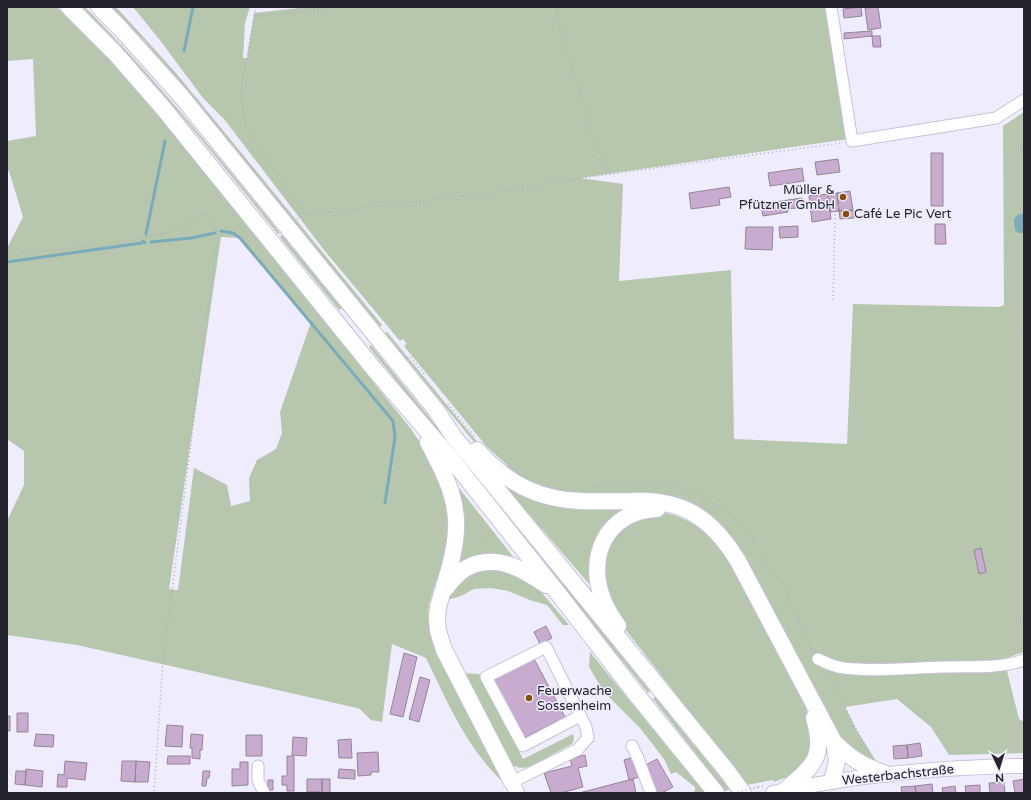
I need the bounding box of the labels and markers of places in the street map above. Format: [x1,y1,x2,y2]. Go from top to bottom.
place label: Müller & Pfützner GmbH [739,182,835,213]
marker: Müller & Pfützner GmbH [838,192,848,202]
place label: Café Le Pic Vert [854,206,952,222]
marker: Café Le Pic Vert [841,209,851,219]
place label: Feuerwache Sossenheim [537,683,612,714]
marker: Feuerwache Sossenheim [524,693,534,703]

